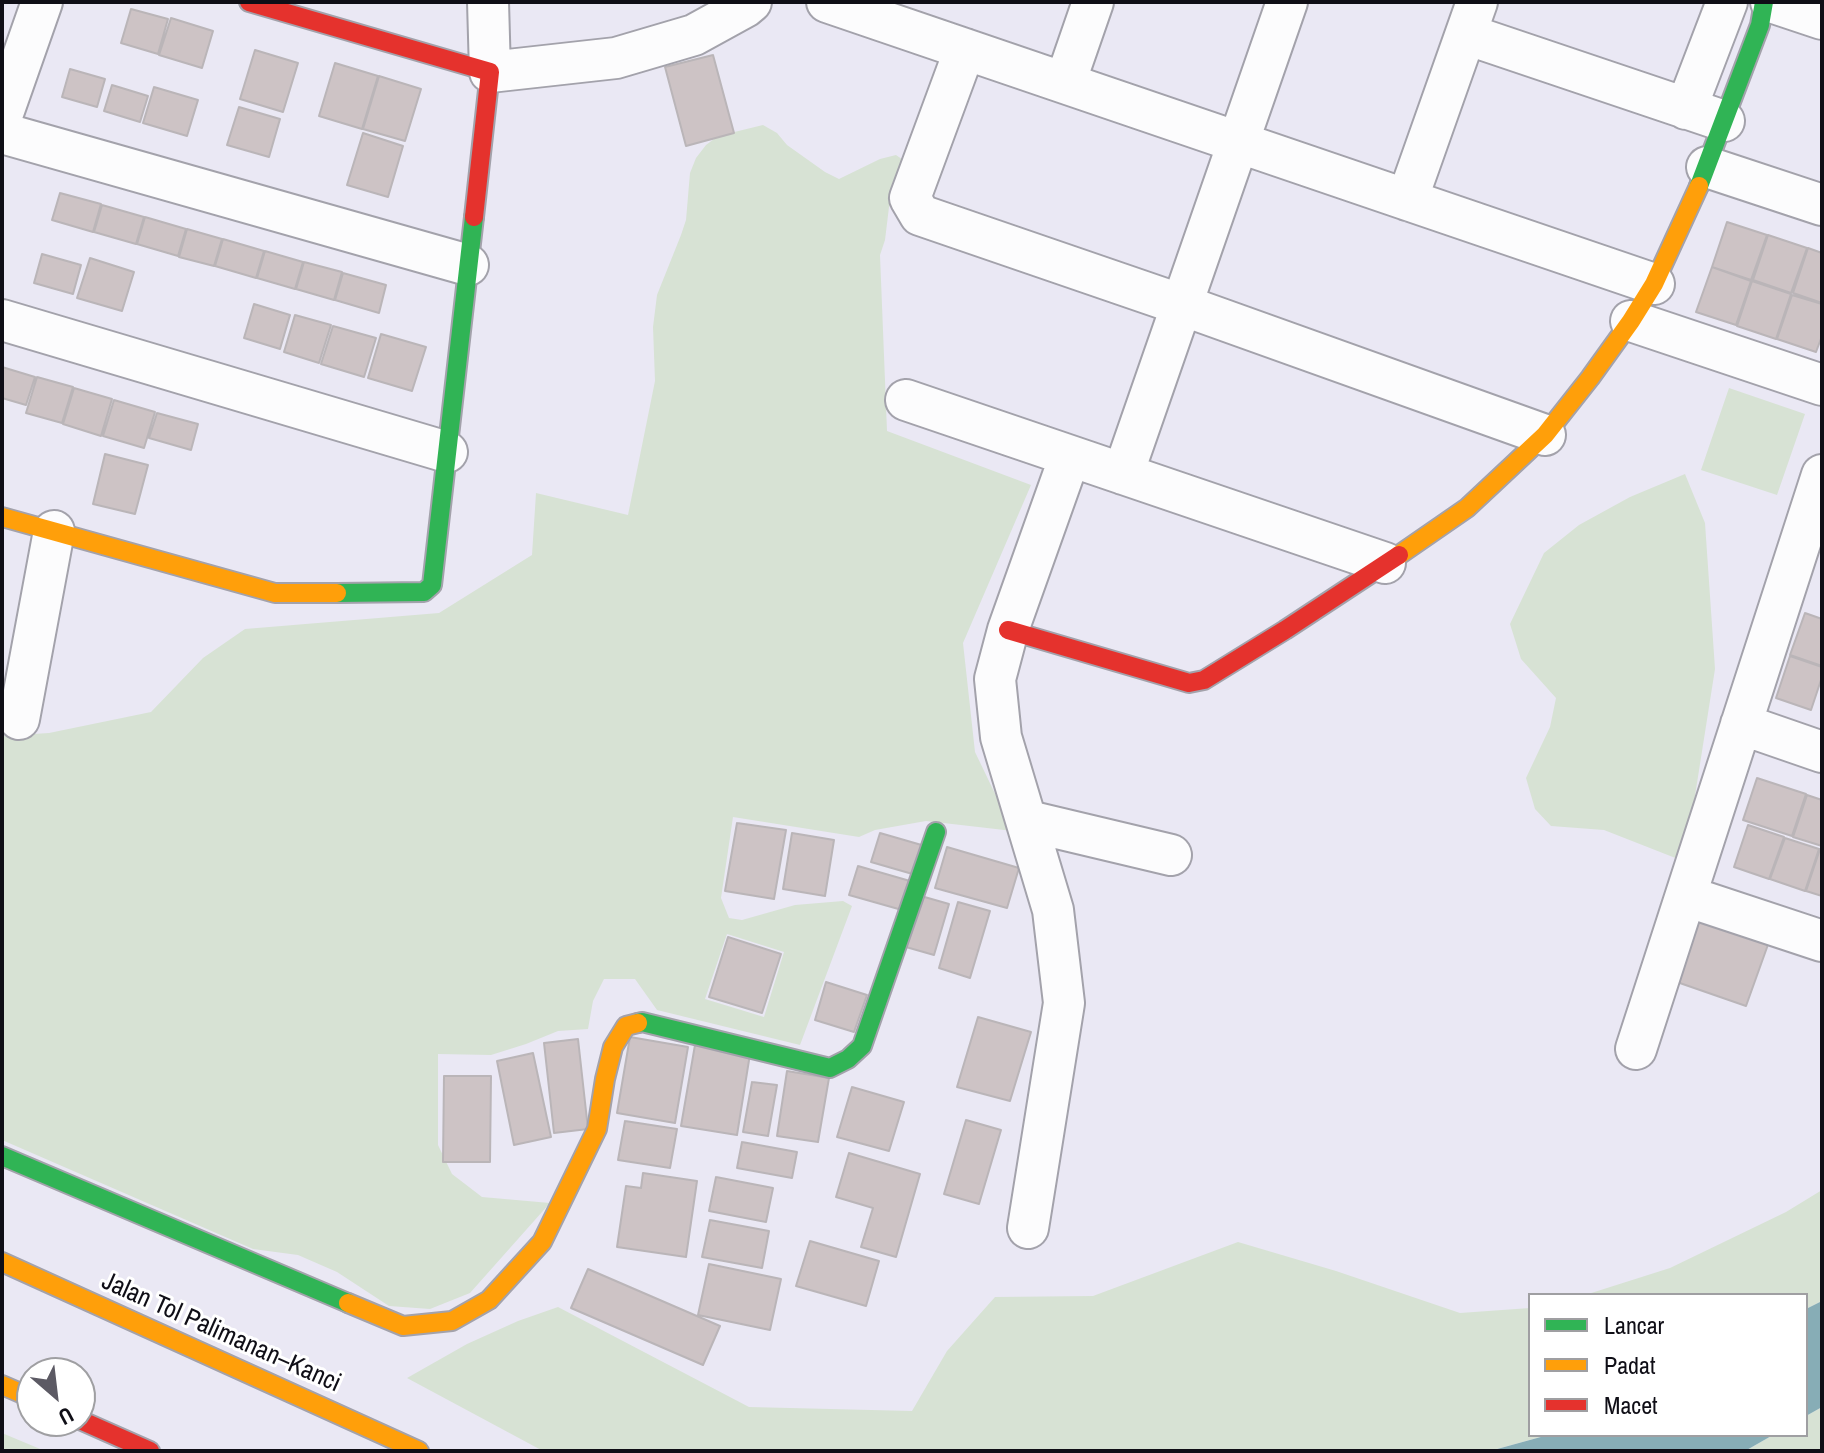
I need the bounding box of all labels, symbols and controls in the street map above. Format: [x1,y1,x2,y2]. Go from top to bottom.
street label: Jalan Tol Palimanan–Kanci [97,1266,345,1400]
legend [1528,1293,1808,1437]
text: Lancar [1604,1309,1664,1341]
text: Padat [1604,1349,1655,1381]
north arrow [16,1357,96,1437]
text: Macet [1604,1389,1658,1421]
text: U [54,1400,79,1433]

